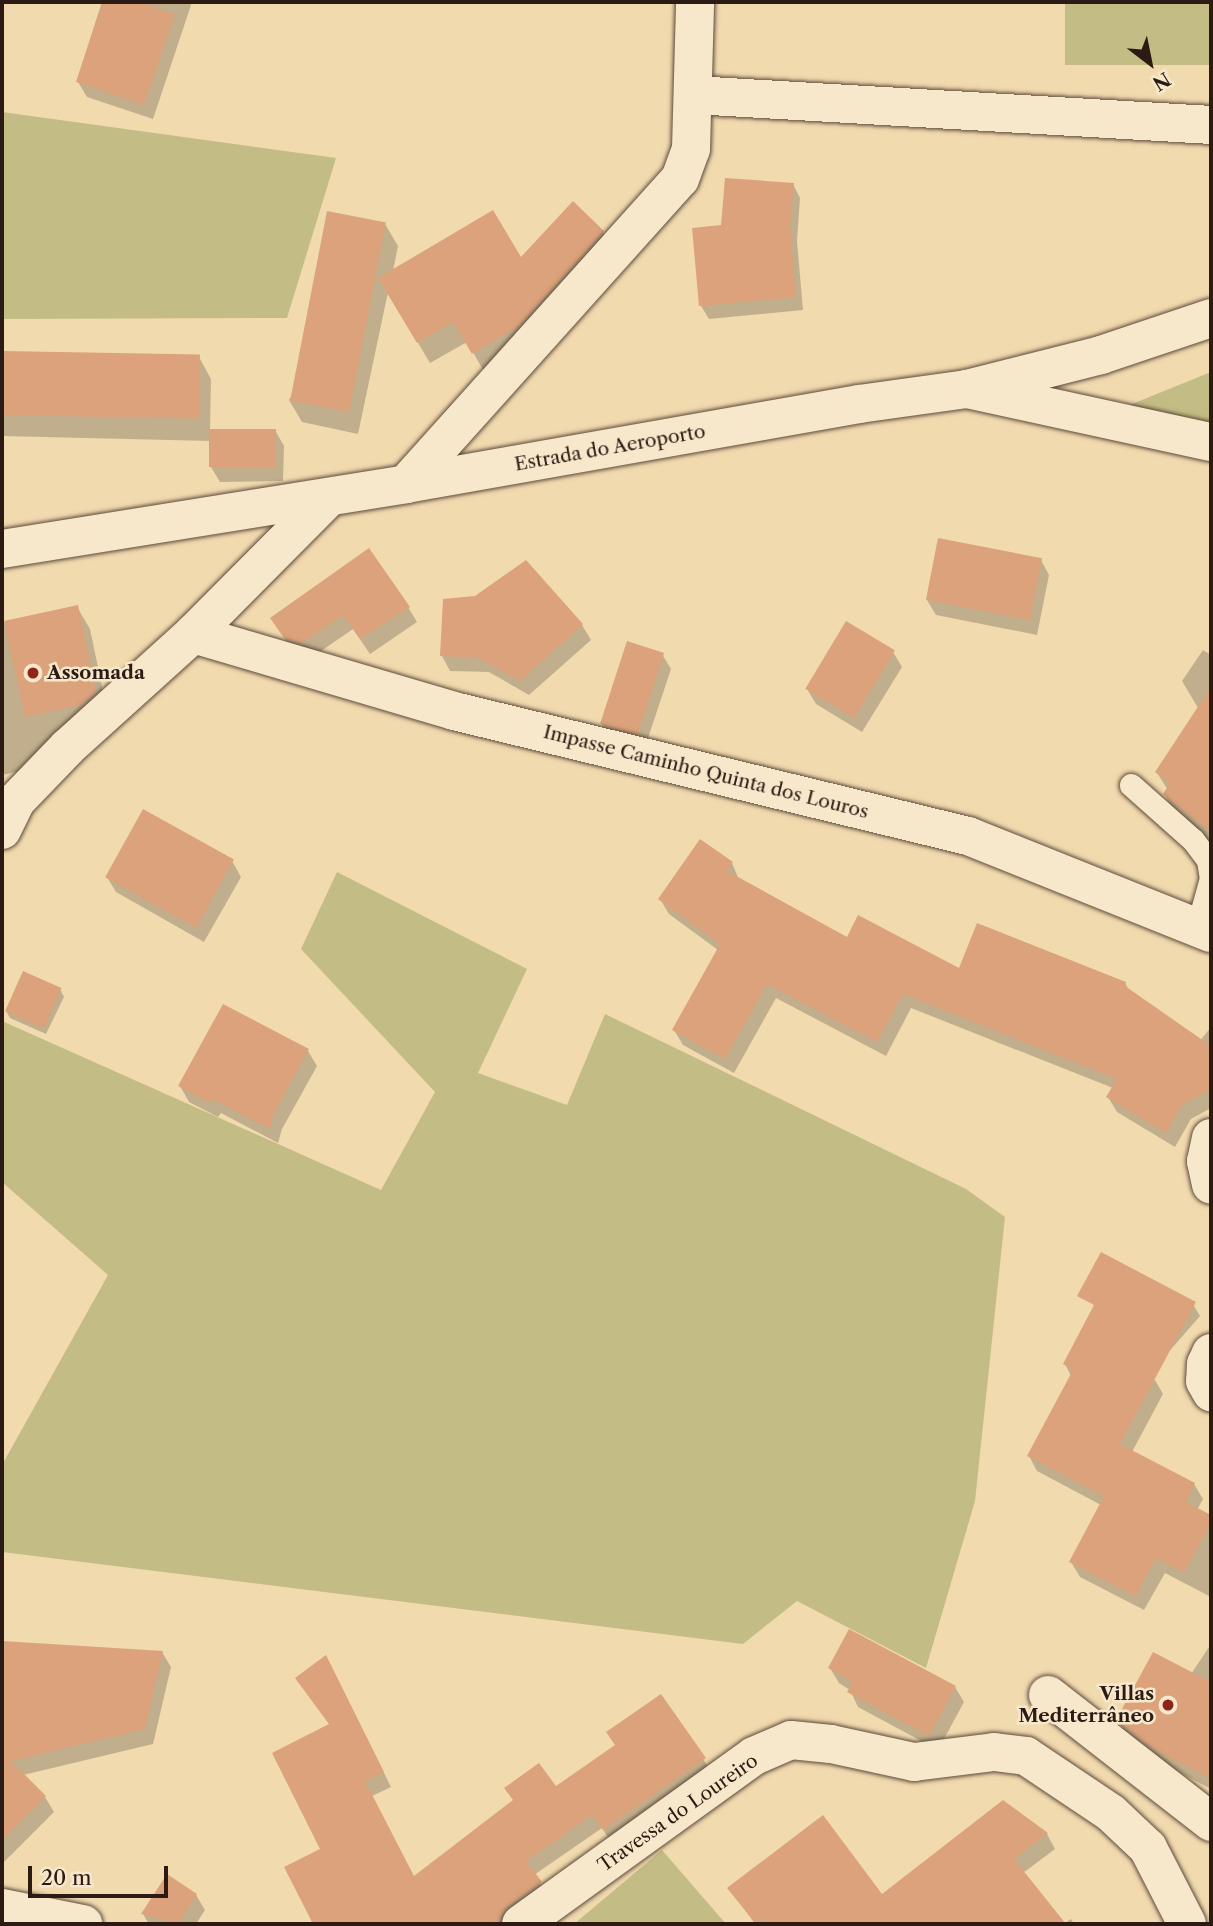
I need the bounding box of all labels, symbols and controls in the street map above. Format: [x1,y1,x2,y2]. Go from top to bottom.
north arrow [1115,28,1185,98]
text: N [1148,67,1174,95]
street label: Estrada do Aeroporto [512,420,708,476]
place label: Assomada [47,662,145,684]
marker: Assomada [25,665,41,681]
street label: Impasse Caminho Quinta dos Louros [541,720,871,824]
place label: Villas Mediterrâneo [1019,1683,1154,1727]
marker: Villas Mediterrâneo [1160,1697,1176,1713]
street label: Travessa do Loureiro [594,1749,762,1877]
scale bar [32,1853,172,1897]
text: 20 m [41,1865,92,1890]

